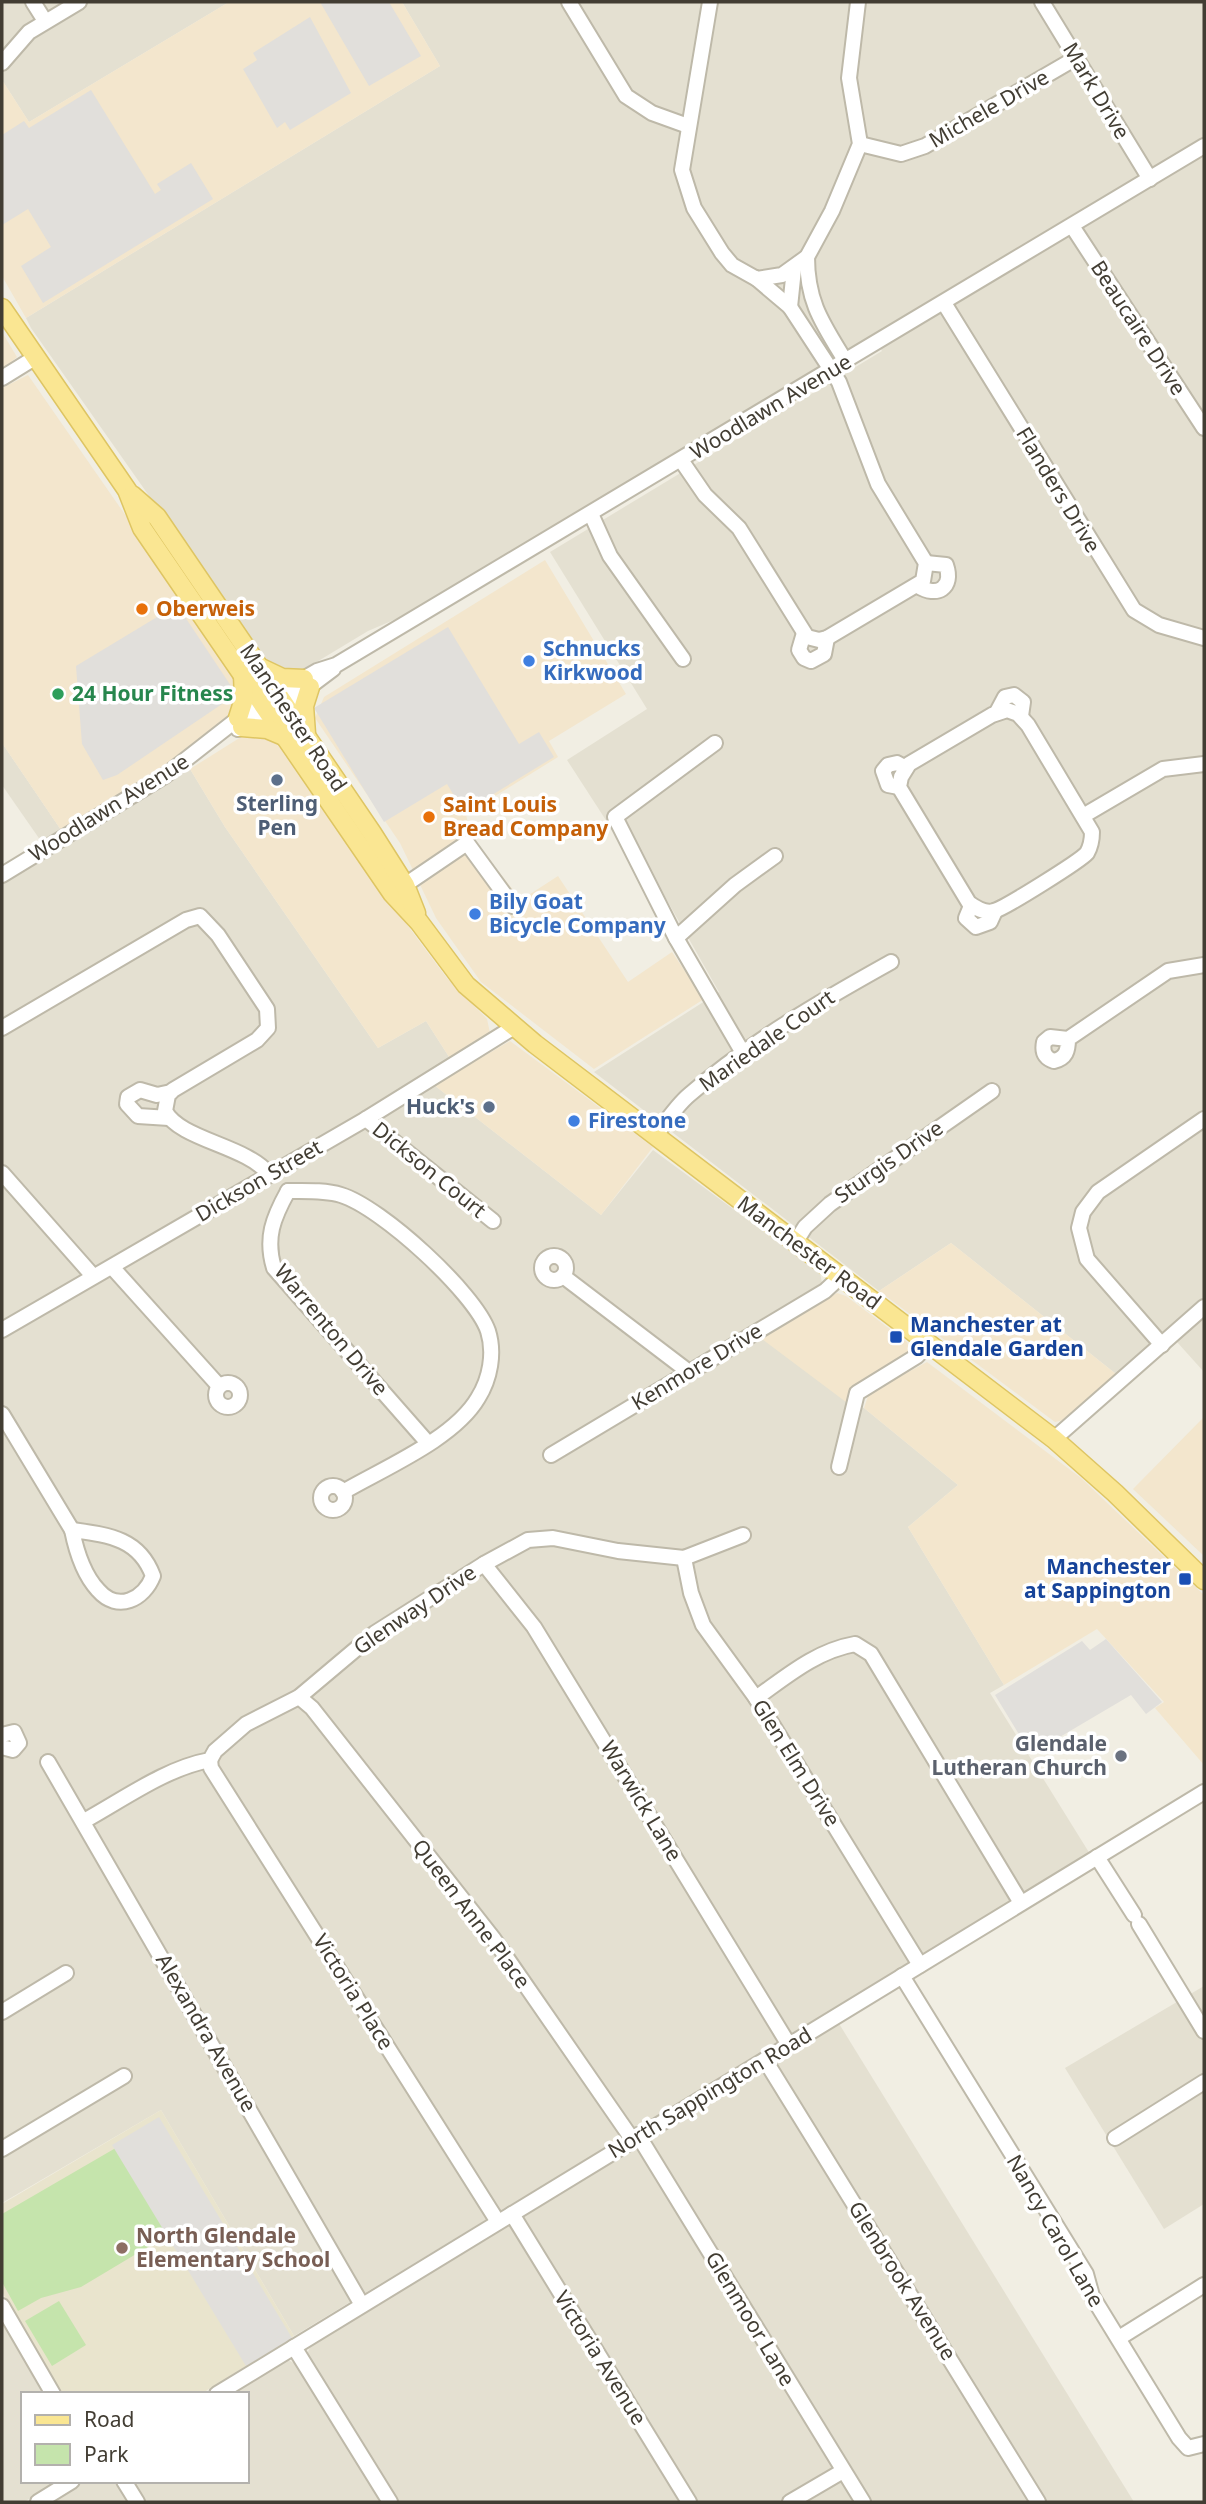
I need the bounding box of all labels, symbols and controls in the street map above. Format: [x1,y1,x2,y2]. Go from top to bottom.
street label: Mark Drive [1057,37,1137,144]
street label: Michele Drive [923,63,1054,154]
street label: Beaucaire Drive [1085,255,1193,400]
street label: Woodlawn Avenue [685,347,856,465]
street label: Flanders Drive [1010,421,1107,558]
place label: Oberweis [156,594,255,622]
marker: Oberweis [134,601,150,617]
place label: Schnucks Kirkwood [543,634,643,686]
street label: Manchester Road [234,638,354,797]
marker: Schnucks Kirkwood [521,653,537,669]
place label: 24 Hour Fitness [72,679,233,707]
marker: 24 Hour Fitness [50,686,66,702]
street label: Woodlawn Avenue [23,747,194,868]
marker: Sterling Pen [269,772,285,788]
place label: Sterling Pen [236,789,318,841]
place label: Saint Louis Bread Company [443,790,608,842]
marker: Saint Louis Bread Company [421,809,437,825]
place label: Bily Goat Bicycle Company [489,887,666,939]
marker: Bily Goat Bicycle Company [467,906,483,922]
street label: Mariedale Court [693,983,840,1097]
place label: Huck's [406,1092,475,1120]
marker: Huck's [481,1099,497,1115]
place label: Firestone [588,1106,686,1134]
marker: Firestone [566,1113,582,1129]
street label: Sturgis Drive [829,1113,948,1209]
street label: Dickson Court [367,1115,493,1224]
street label: Dickson Street [190,1132,327,1228]
street label: Manchester Road [732,1189,887,1315]
street label: Warrenton Drive [269,1258,395,1401]
place label: Manchester at Glendale Garden [910,1310,1084,1362]
street label: Kenmore Drive [626,1316,767,1416]
marker: Manchester at Glendale Garden [888,1329,904,1345]
place label: Manchester at Sappington [1024,1552,1172,1604]
street label: Glenway Drive [348,1558,481,1660]
marker: Manchester at Sappington [1177,1571,1193,1587]
street label: Glen Elm Drive [747,1694,847,1831]
place label: Glendale Lutheran Church [931,1729,1107,1781]
street label: Warwick Lane [595,1735,689,1866]
marker: Glendale Lutheran Church [1113,1748,1129,1764]
street label: Queen Anne Place [406,1833,537,1994]
street label: Victoria Place [307,1928,401,2055]
street label: Alexandra Avenue [150,1948,264,2117]
street label: North Sappington Road [602,2020,817,2164]
street label: Nancy Carol Lane [1001,2149,1111,2312]
street label: Glenbrook Avenue [843,2196,963,2365]
place label: North Glendale Elementary School [136,2221,330,2273]
marker: North Glendale Elementary School [114,2240,130,2256]
street label: Glenmoor Lane [700,2246,802,2391]
street label: Victoria Avenue [548,2285,653,2430]
legend [21,2392,248,2483]
text: Road [84,2405,134,2433]
text: Park [84,2440,129,2468]

